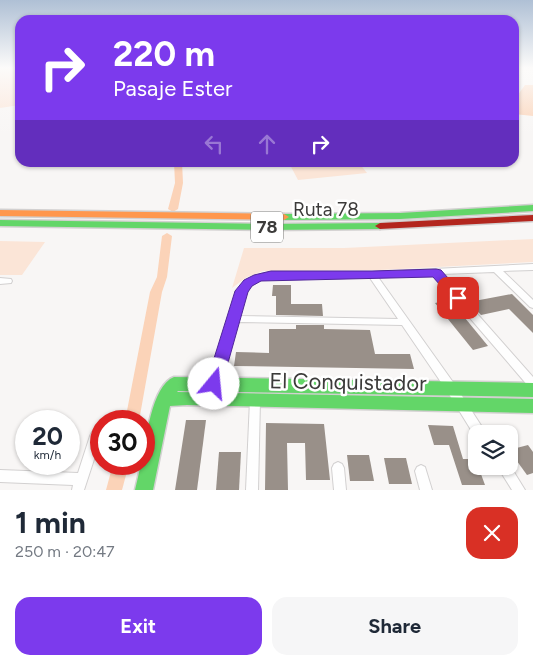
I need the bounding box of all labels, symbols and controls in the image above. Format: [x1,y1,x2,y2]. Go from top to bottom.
text: 220 m [113,33,215,75]
icon: right [30,35,95,100]
text: Pasaje Ester [113,75,233,102]
icon: left [200,130,228,158]
icon: ahead [253,130,281,158]
icon: right [306,130,334,158]
street label: Ruta 78 [293,198,359,221]
road number: 78 [251,212,283,242]
pin [437,277,479,319]
icon: arrive [444,284,472,312]
position arrow [187,357,239,409]
street label: El Conquistador [269,367,427,397]
speed limit sign: 30 [90,410,155,475]
text: 20 [32,421,63,451]
map controls [468,425,518,475]
button: layers [468,425,518,475]
text: km/h [34,448,61,462]
text: 1 min [15,504,86,541]
button: close [466,507,518,559]
text: 250 m · 20:47 [15,542,115,561]
button: Exit [15,597,262,655]
button: Share [272,597,518,655]

